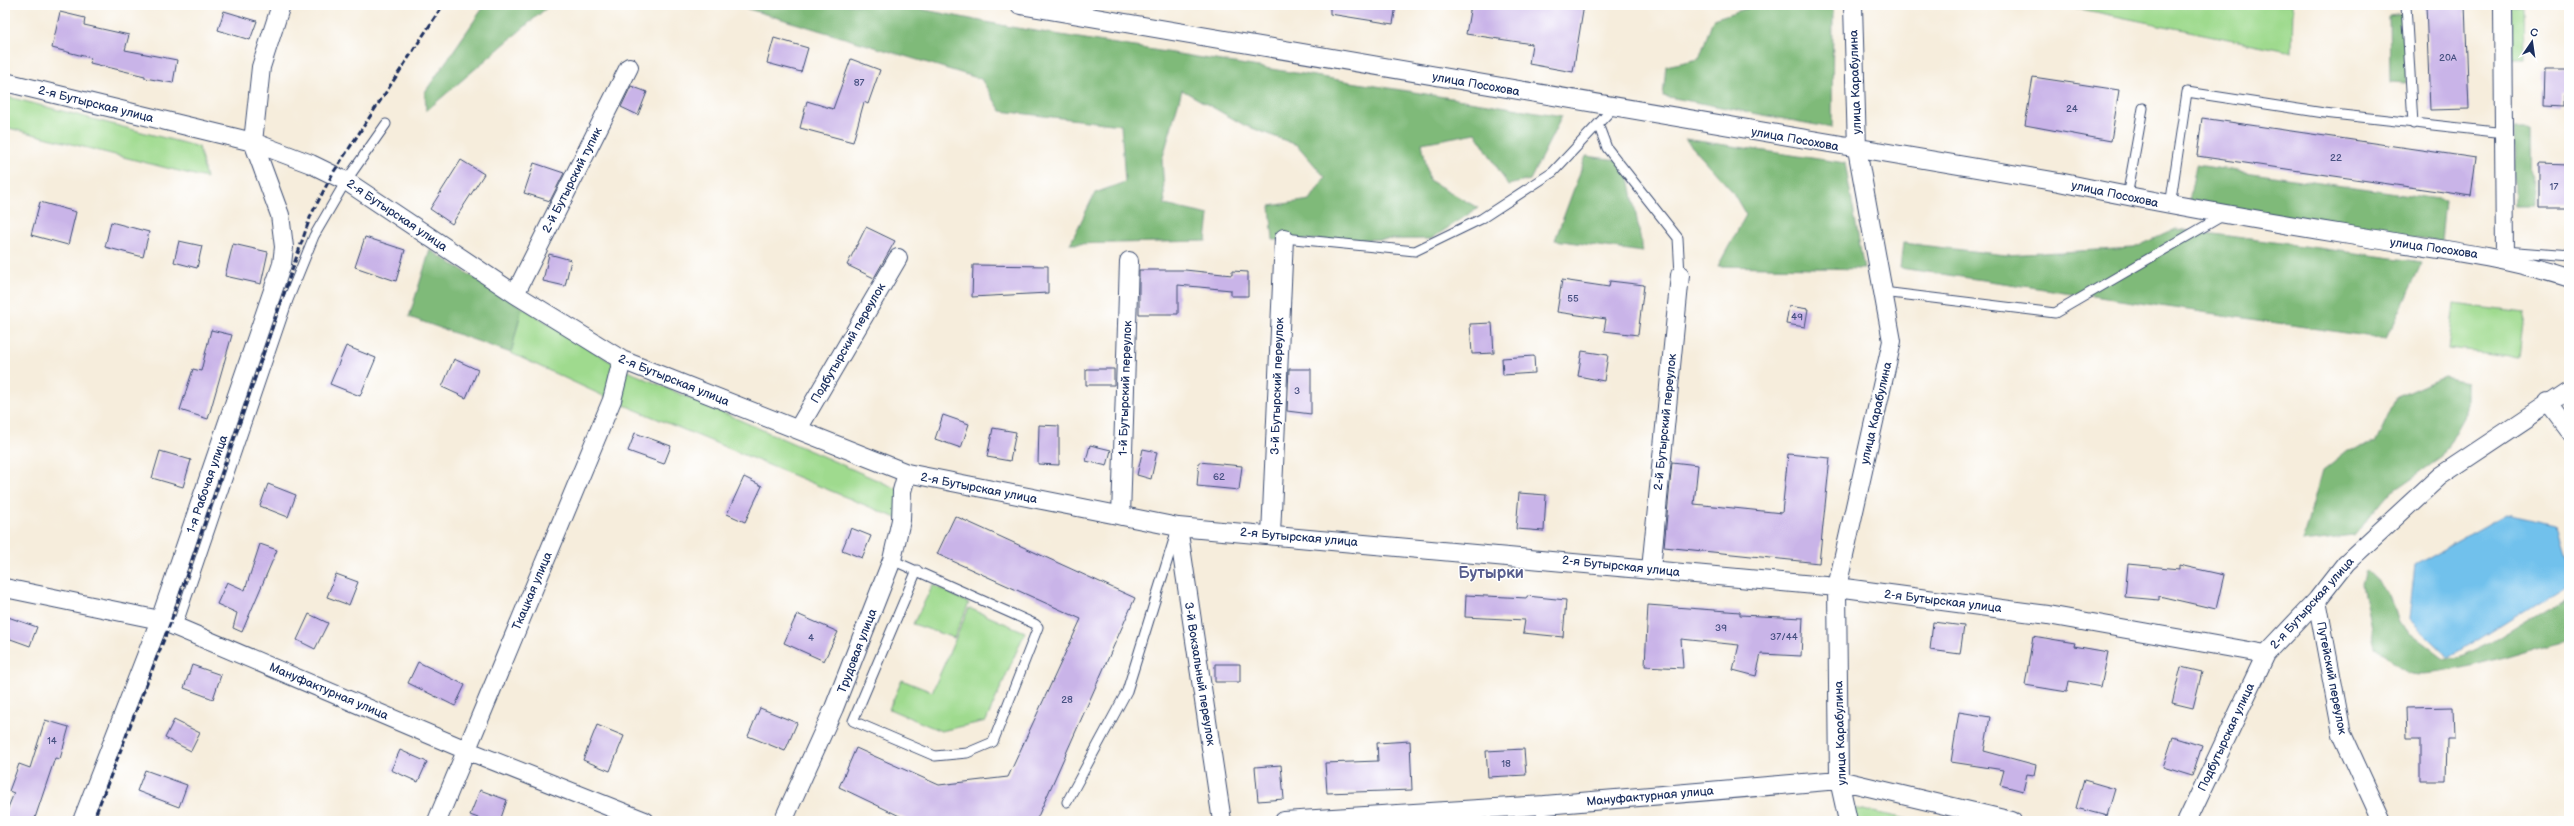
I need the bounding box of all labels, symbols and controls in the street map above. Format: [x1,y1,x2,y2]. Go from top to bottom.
north arrow [2512,22,2552,62]
text: С [2529,26,2540,40]
street label: улица Карабулина [1846,29,1865,135]
house number: 20А [2439,52,2458,64]
street label: улица Посохова [1431,69,1521,100]
house number: 87 [854,77,864,89]
street label: 2-я Бутырская улица [37,83,155,126]
house number: 24 [2066,103,2078,115]
street label: 2-й Бутырский тупик [539,124,606,236]
street label: улица Посохова [1750,124,1840,155]
house number: 22 [2330,152,2342,164]
street label: 2-я Бутырская улица [343,176,450,255]
street label: улица Посохова [2070,178,2160,211]
house number: 17 [2550,181,2558,193]
street label: улица Посохова [2389,235,2479,262]
street label: Подбутырский переулок [808,280,889,406]
house number: 55 [1567,293,1579,305]
house number: 49 [1791,311,1803,323]
street label: 3-й Бутырский переулок [1268,316,1287,455]
street label: 1-й Бутырский переулок [1116,320,1135,456]
street label: 2-я Бутырская улица [616,351,732,410]
street label: 2-й Бутырский переулок [1651,352,1680,491]
street label: улица Карабулина [1857,360,1896,466]
house number: 3 [1294,385,1300,397]
street label: 1-я Рабочая улица [184,433,231,535]
street label: 2-я Бутырская улица [919,470,1038,507]
house number: 62 [1213,471,1225,483]
street label: 2-я Бутырская улица [1239,525,1359,550]
street label: Ткацкая улица [509,550,556,633]
street label: 2-я Бутырская улица [1561,553,1681,580]
street label: 2-я Бутырская улица [2267,554,2358,652]
district label: Бутырки [1458,564,1524,583]
street label: 2-я Бутырская улица [1883,587,2003,616]
street label: 3-й Вокзальный переулок [1181,601,1218,748]
street label: Трудовая улица [834,607,880,696]
street label: Путейский переулок [2313,620,2350,736]
house number: 39 [1715,622,1727,634]
house number: 37/44 [1770,631,1798,643]
house number: 4 [808,632,814,644]
street label: Мануфактурная улица [267,660,391,723]
street label: улица Карабулина [1831,680,1850,786]
street label: Подбутырская улица [2195,681,2258,794]
house number: 28 [1061,694,1073,706]
house number: 14 [47,735,57,747]
house number: 18 [1501,758,1511,770]
street label: Мануфактурная улица [1586,783,1714,810]

